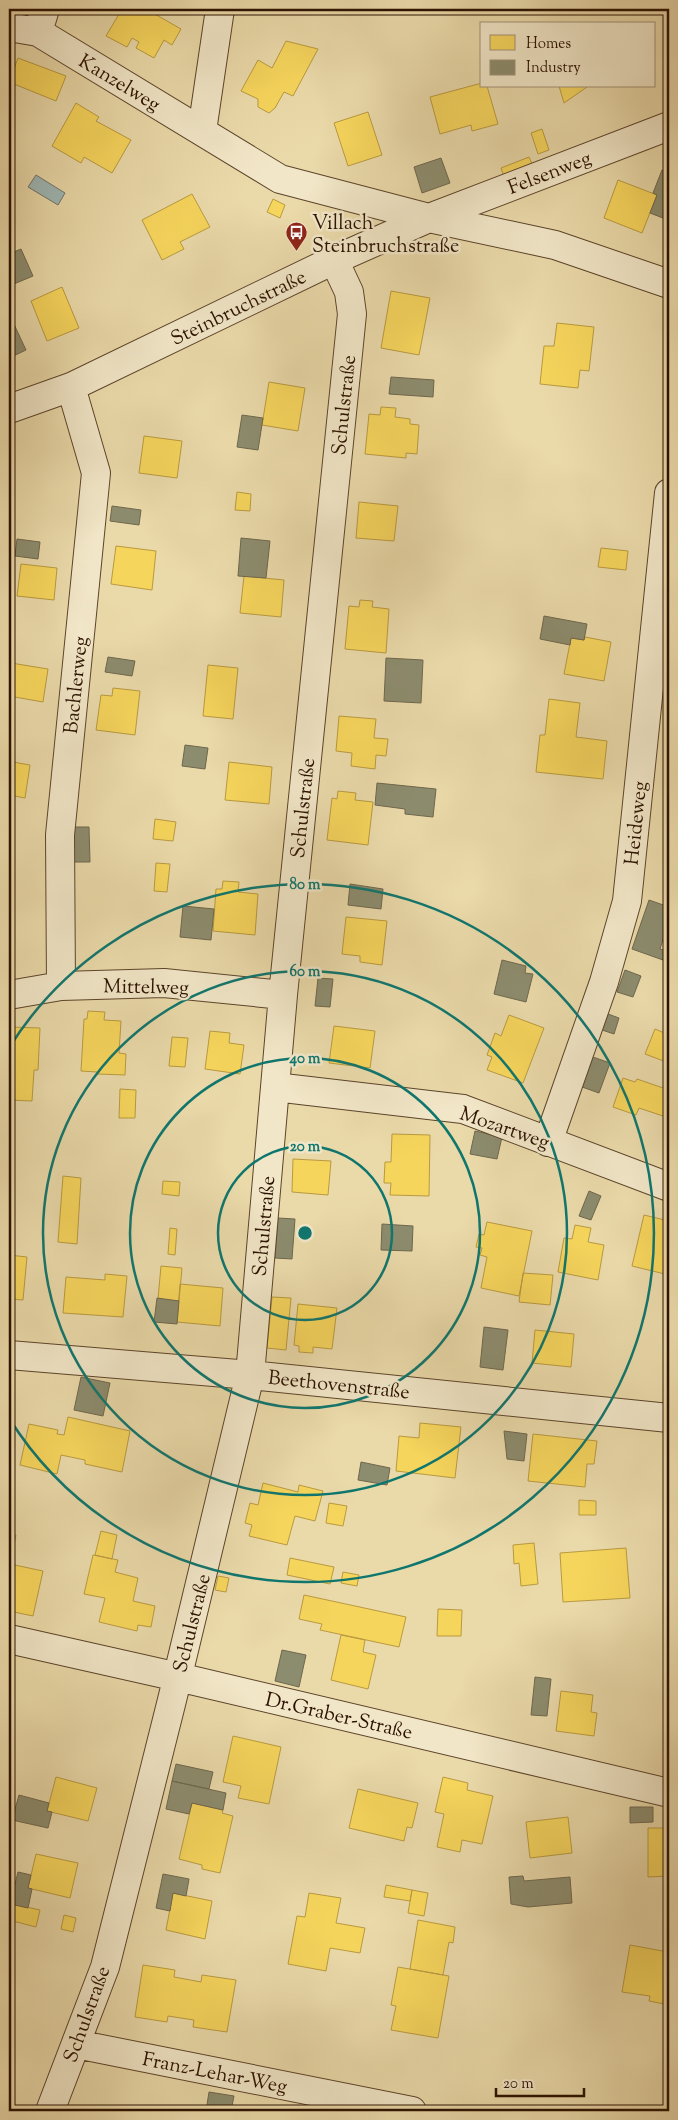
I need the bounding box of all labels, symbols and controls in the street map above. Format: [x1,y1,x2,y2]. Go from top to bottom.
legend [480,22,656,88]
text: Homes [526,34,571,55]
street label: Kanzelweg [72,48,165,120]
text: Industry [526,58,581,79]
street label: Felsenweg [504,145,596,204]
place label: Villach Steinbruchstraße [312,210,459,262]
bus stop icon: Villach Steinbruchstraße [284,221,308,252]
street label: Steinbruchstraße [167,264,312,355]
street label: Schulstraße [326,354,365,457]
street label: Bachlerweg [58,635,97,735]
street label: Schulstraße [285,757,324,860]
street label: Heideweg [619,780,656,867]
text: 80 m [289,875,321,896]
text: 60 m [290,962,321,983]
street label: Mittelweg [103,973,189,1004]
text: 40 m [289,1049,321,1070]
street label: Mozartweg [455,1100,553,1158]
text: 20 m [290,1137,321,1158]
street label: Schulstraße [247,1175,284,1278]
centre of rings [296,1224,314,1242]
street label: Beethovenstraße [267,1365,411,1408]
street label: Schulstraße [167,1571,220,1676]
street label: Dr.Graber-Straße [262,1686,415,1748]
street label: Schulstraße [57,1963,119,2067]
street label: Franz-Lehar-Weg [140,2046,290,2103]
scale bar [496,2065,583,2097]
text: 20 m [503,2074,534,2095]

